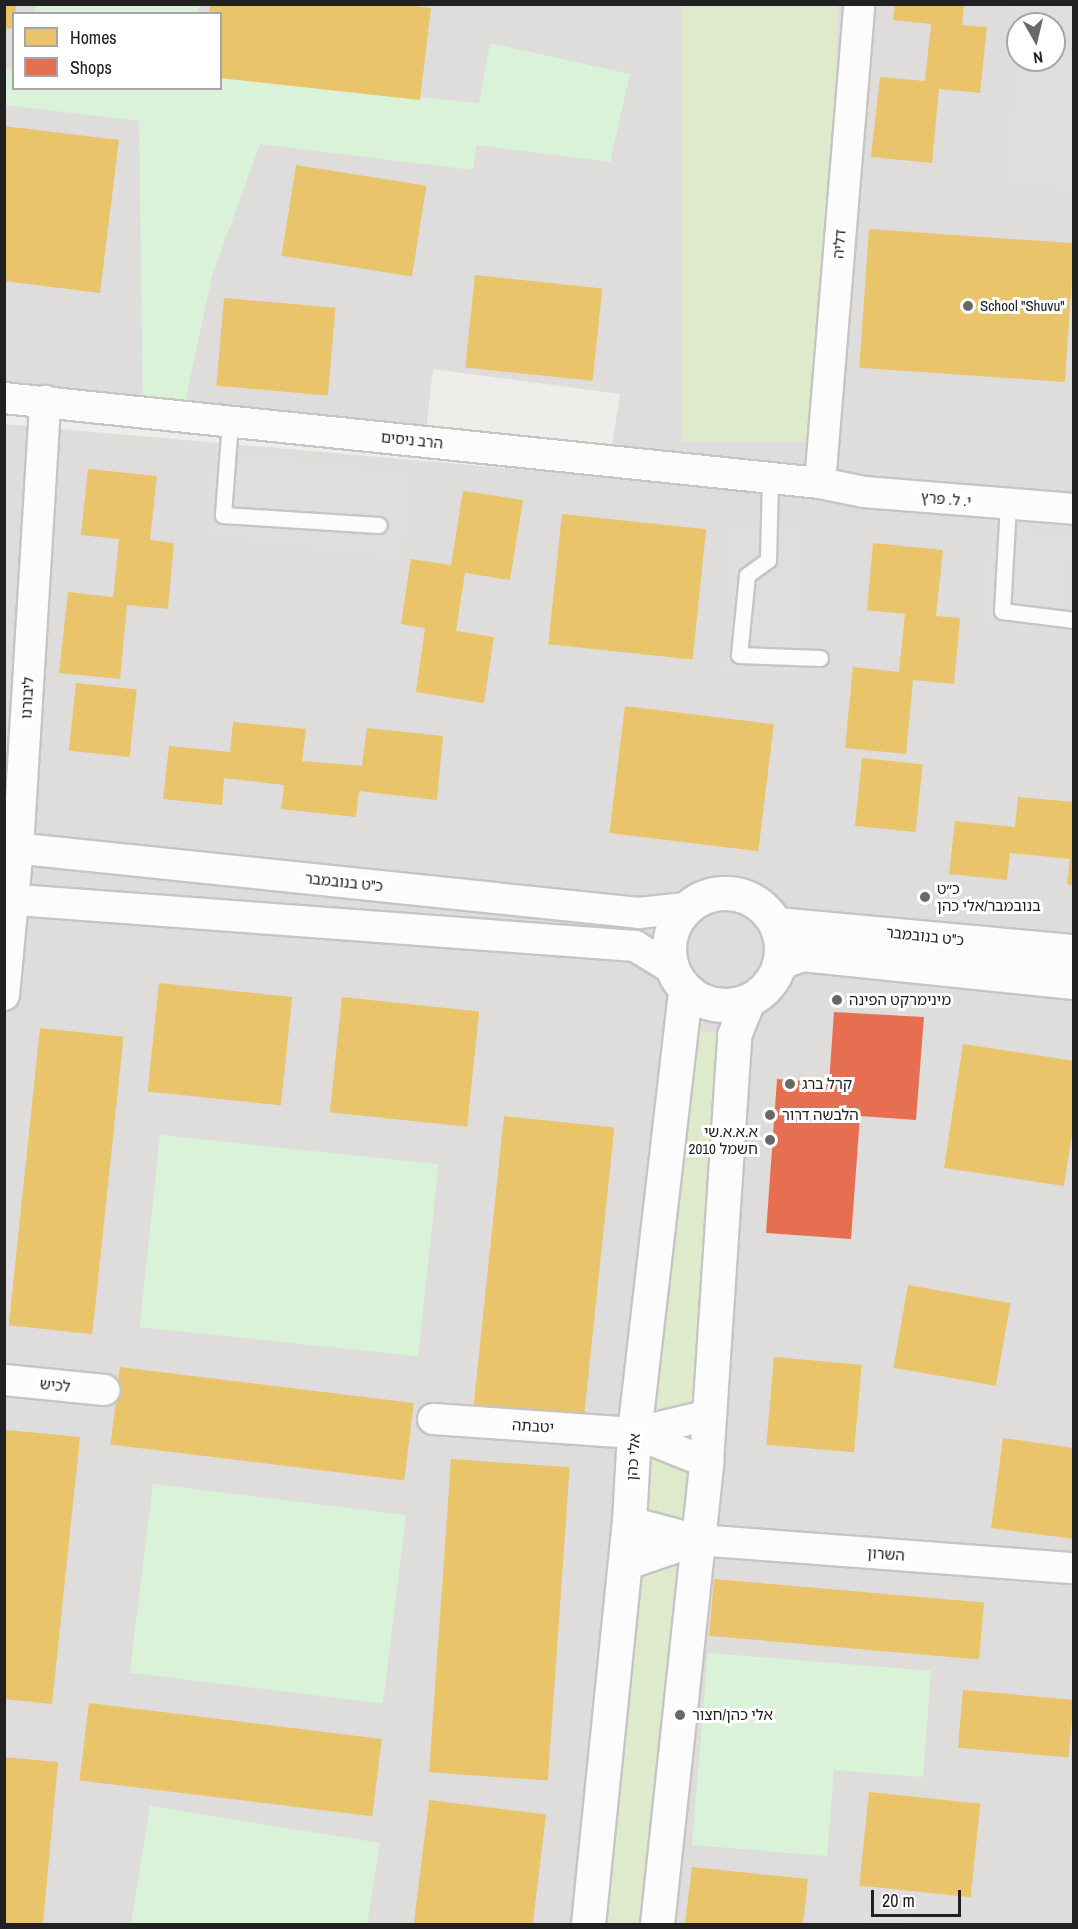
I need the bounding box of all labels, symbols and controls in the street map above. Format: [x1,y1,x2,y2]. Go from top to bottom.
legend [12,12,222,90]
north arrow [1006,12,1066,72]
text: Homes [70,25,117,50]
text: N [1032,46,1044,69]
text: Shops [70,55,112,80]
street label: דליה [829,229,849,259]
place label: School "Shuvu" [980,297,1065,315]
marker: School "Shuvu" [961,299,975,313]
street label: הרב ניסים [380,428,444,452]
street label: י. ל. פרץ [920,488,972,510]
street label: ליבורנו [17,676,37,720]
street label: כ"ט בנובמבר [304,869,384,895]
place label: כ״ט בנובמבר/אלי כהן [937,879,1041,914]
marker: כ״ט בנובמבר/אלי כהן [918,890,932,904]
street label: כ"ט בנובמבר [885,923,965,949]
place label: מינימרקט הפינה [849,991,951,1009]
marker: מינימרקט הפינה [830,993,844,1007]
place label: קרל ברג [802,1075,852,1093]
marker: קרל ברג [783,1077,797,1091]
place label: הלבשה דרור [782,1106,859,1124]
marker: הלבשה דרור [763,1108,777,1122]
place label: א.א.א.שי חשמל 2010 [689,1122,758,1157]
marker: א.א.א.שי חשמל 2010 [763,1133,777,1147]
street label: לכיש [39,1374,71,1396]
street label: יטבתה [511,1416,555,1436]
street label: אלי כהן [622,1433,644,1481]
street label: השרון [867,1544,905,1564]
place label: אלי כהן/חצור [692,1706,773,1724]
marker: אלי כהן/חצור [673,1708,687,1722]
scale bar [874,1878,964,1916]
text: 20 m [882,1888,915,1913]

